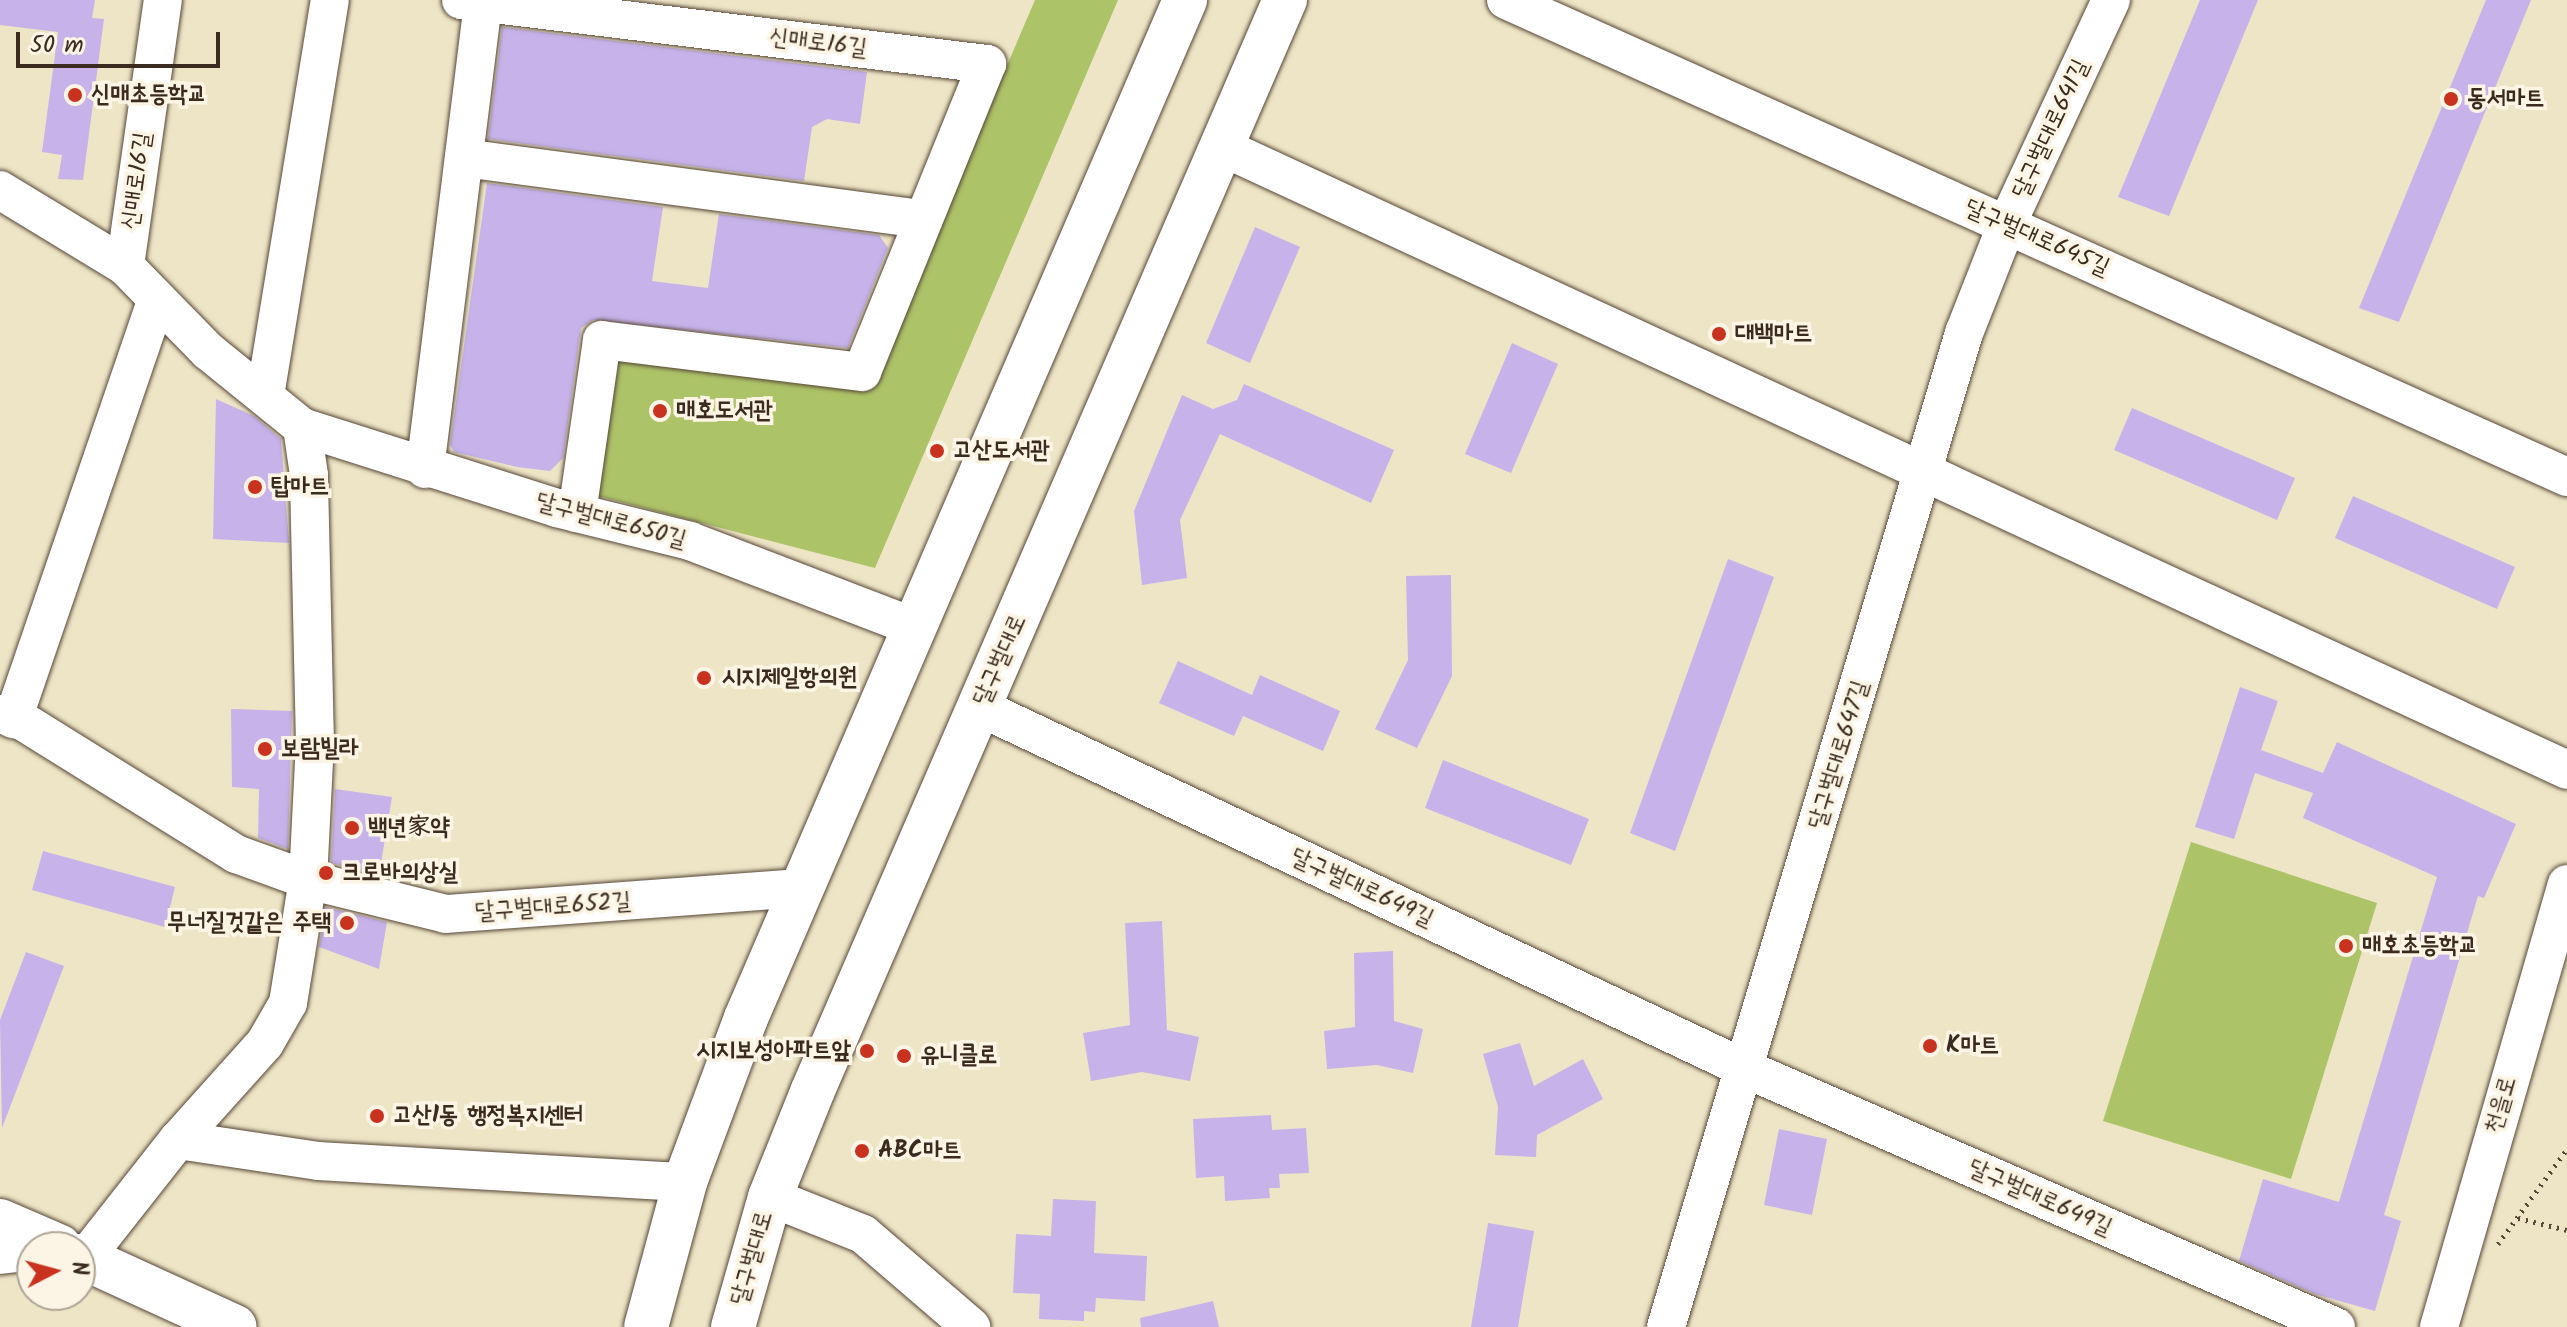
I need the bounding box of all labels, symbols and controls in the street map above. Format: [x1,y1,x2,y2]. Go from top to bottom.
scale bar [20,16,224,66]
street label: 신매로16길 [768,23,868,63]
text: 50 m [30,26,84,65]
street label: 달구벌대로641길 [2006,55,2096,203]
place label: 신매초등학교 [91,81,207,109]
place label: 동서마트 [2467,85,2544,113]
marker: 신매초등학교 [66,86,84,104]
marker: 동서마트 [2442,90,2460,108]
street label: 신매로16길 [116,130,158,232]
street label: 달구벌대로645길 [1960,193,2114,283]
place label: 대백마트 [1735,320,1812,348]
marker: 대백마트 [1710,325,1728,343]
place label: 매호도서관 [676,397,773,425]
marker: 매호도서관 [651,402,669,420]
place label: 고산도서관 [953,437,1050,465]
marker: 고산도서관 [928,442,946,460]
place label: 탑마트 [271,473,329,501]
marker: 탑마트 [246,478,264,496]
street label: 달구벌대로650길 [533,487,689,555]
street label: 달구벌대로 [967,610,1033,710]
place label: 시지제일항의원 [722,664,857,692]
marker: 시지제일항의원 [693,667,715,689]
street label: 달구벌대로647길 [1803,677,1875,833]
place label: 보람빌라 [281,735,358,763]
marker: 보람빌라 [256,740,274,758]
place label: 백년家약 [368,814,450,842]
marker: 백년家약 [343,819,361,837]
street label: 달구벌대로649길 [1286,842,1438,934]
place label: 크로바의상실 [342,859,458,887]
marker: 크로바의상실 [317,864,335,882]
street label: 달구벌대로652길 [474,887,632,927]
place label: 무너질것같은 주택 [167,909,331,937]
marker: 무너질것같은 주택 [338,914,356,932]
place label: 매호초등학교 [2362,932,2478,960]
marker: 매호초등학교 [2337,937,2355,955]
place label: K마트 [1946,1032,1999,1060]
place label: 시지보성아파트앞 [696,1037,851,1065]
marker: K마트 [1921,1037,1939,1055]
marker: 시지보성아파트앞 [858,1042,876,1060]
place label: 유니클로 [920,1042,997,1070]
marker: 유니클로 [895,1047,913,1065]
street label: 천을로 [2479,1073,2523,1137]
place label: 고산1동 행정복지센터 [393,1102,583,1130]
marker: 고산1동 행정복지센터 [368,1107,386,1125]
place label: ABC마트 [878,1137,962,1165]
marker: ABC마트 [853,1142,871,1160]
street label: 달구벌대로649길 [1964,1153,2116,1243]
street label: 달구벌대로 [725,1208,779,1308]
north arrow [16,1231,96,1311]
text: N [60,1260,97,1277]

